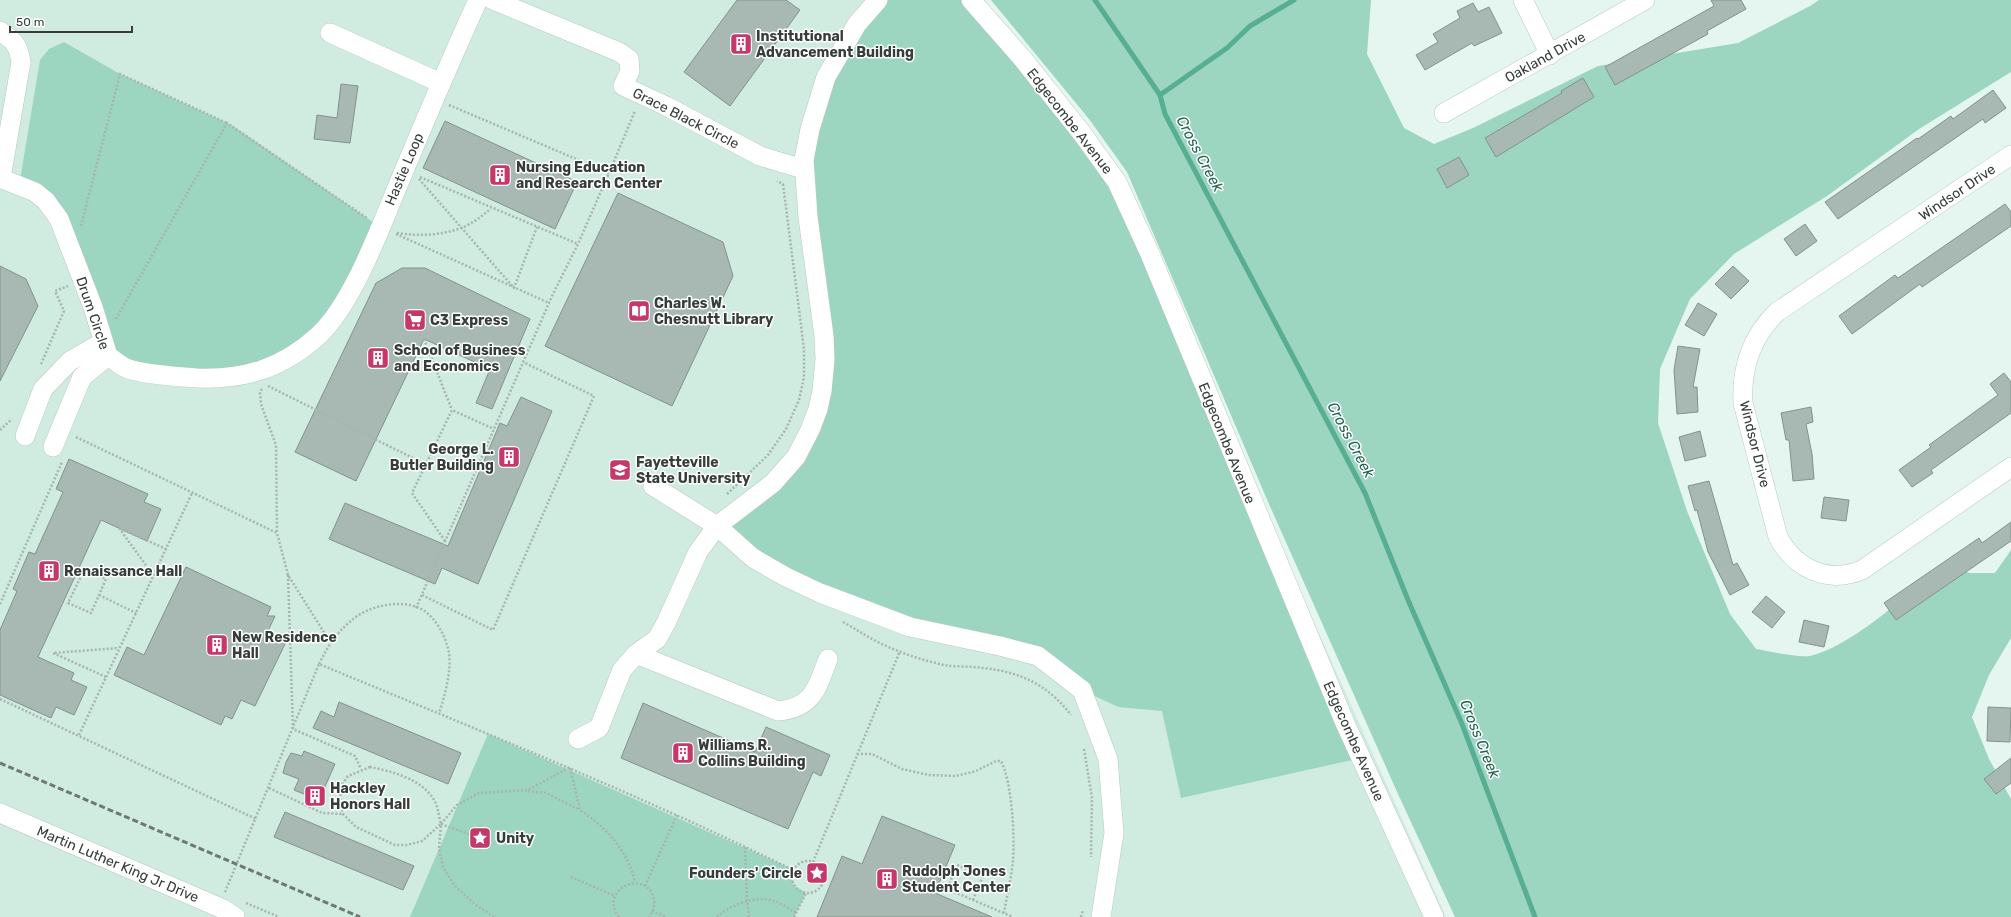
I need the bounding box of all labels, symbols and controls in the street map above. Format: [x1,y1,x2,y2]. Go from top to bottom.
scale bar [10,8,132,34]
text: 50 m [16,15,44,29]
place label: Institutional Advancement Building [756,28,914,61]
street label: Oakland Drive [1502,28,1589,87]
building icon: Institutional Advancement Building [728,31,754,57]
street label: Edgecombe Avenue [1023,65,1116,178]
street label: Grace Black Circle [630,84,742,153]
water label: Cross Creek [1172,113,1228,195]
street label: Hastie Loop [382,130,427,208]
place label: Nursing Education and Research Center [516,159,663,192]
street label: Windsor Drive [1916,160,1999,224]
building icon: Nursing Education and Research Center [487,162,513,188]
street label: Drum Circle [72,274,113,352]
place label: Charles W. Chesnutt Library [654,295,774,328]
library icon: Charles W. Chesnutt Library [626,298,652,324]
supermarket icon: C3 Express [402,307,428,333]
place label: C3 Express [430,312,508,329]
place label: School of Business and Economics [394,342,526,375]
building icon: School of Business and Economics [365,345,391,371]
street label: Edgecombe Avenue [1194,380,1259,507]
water label: Cross Creek [1323,399,1379,481]
street label: Windsor Drive [1736,399,1774,489]
place label: George L. Butler Building [390,441,494,474]
building icon: George L. Butler Building [496,444,522,470]
place label: Fayetteville State University [636,454,751,487]
school or university icon: Fayetteville State University [607,457,633,483]
building icon: Renaissance Hall [36,558,62,584]
place label: Renaissance Hall [64,563,182,580]
place label: New Residence Hall [232,629,337,662]
building icon: New Residence Hall [204,632,230,658]
street label: Edgecombe Avenue [1319,679,1388,804]
water label: Cross Creek [1456,697,1504,781]
place label: Williams R. Collins Building [698,737,806,770]
building icon: Williams R. Collins Building [670,740,696,766]
place label: Hackley Honors Hall [330,780,410,813]
building icon: Hackley Honors Hall [302,783,328,809]
street label: Martin Luther King Jr Drive [34,823,202,906]
place icon: Unity [467,825,493,851]
place label: Unity [496,830,535,847]
place icon: Founders' Circle [804,860,830,886]
place label: Rudolph Jones Student Center [902,863,1011,896]
place label: Founders' Circle [689,865,802,882]
building icon: Rudolph Jones Student Center [874,866,900,892]

